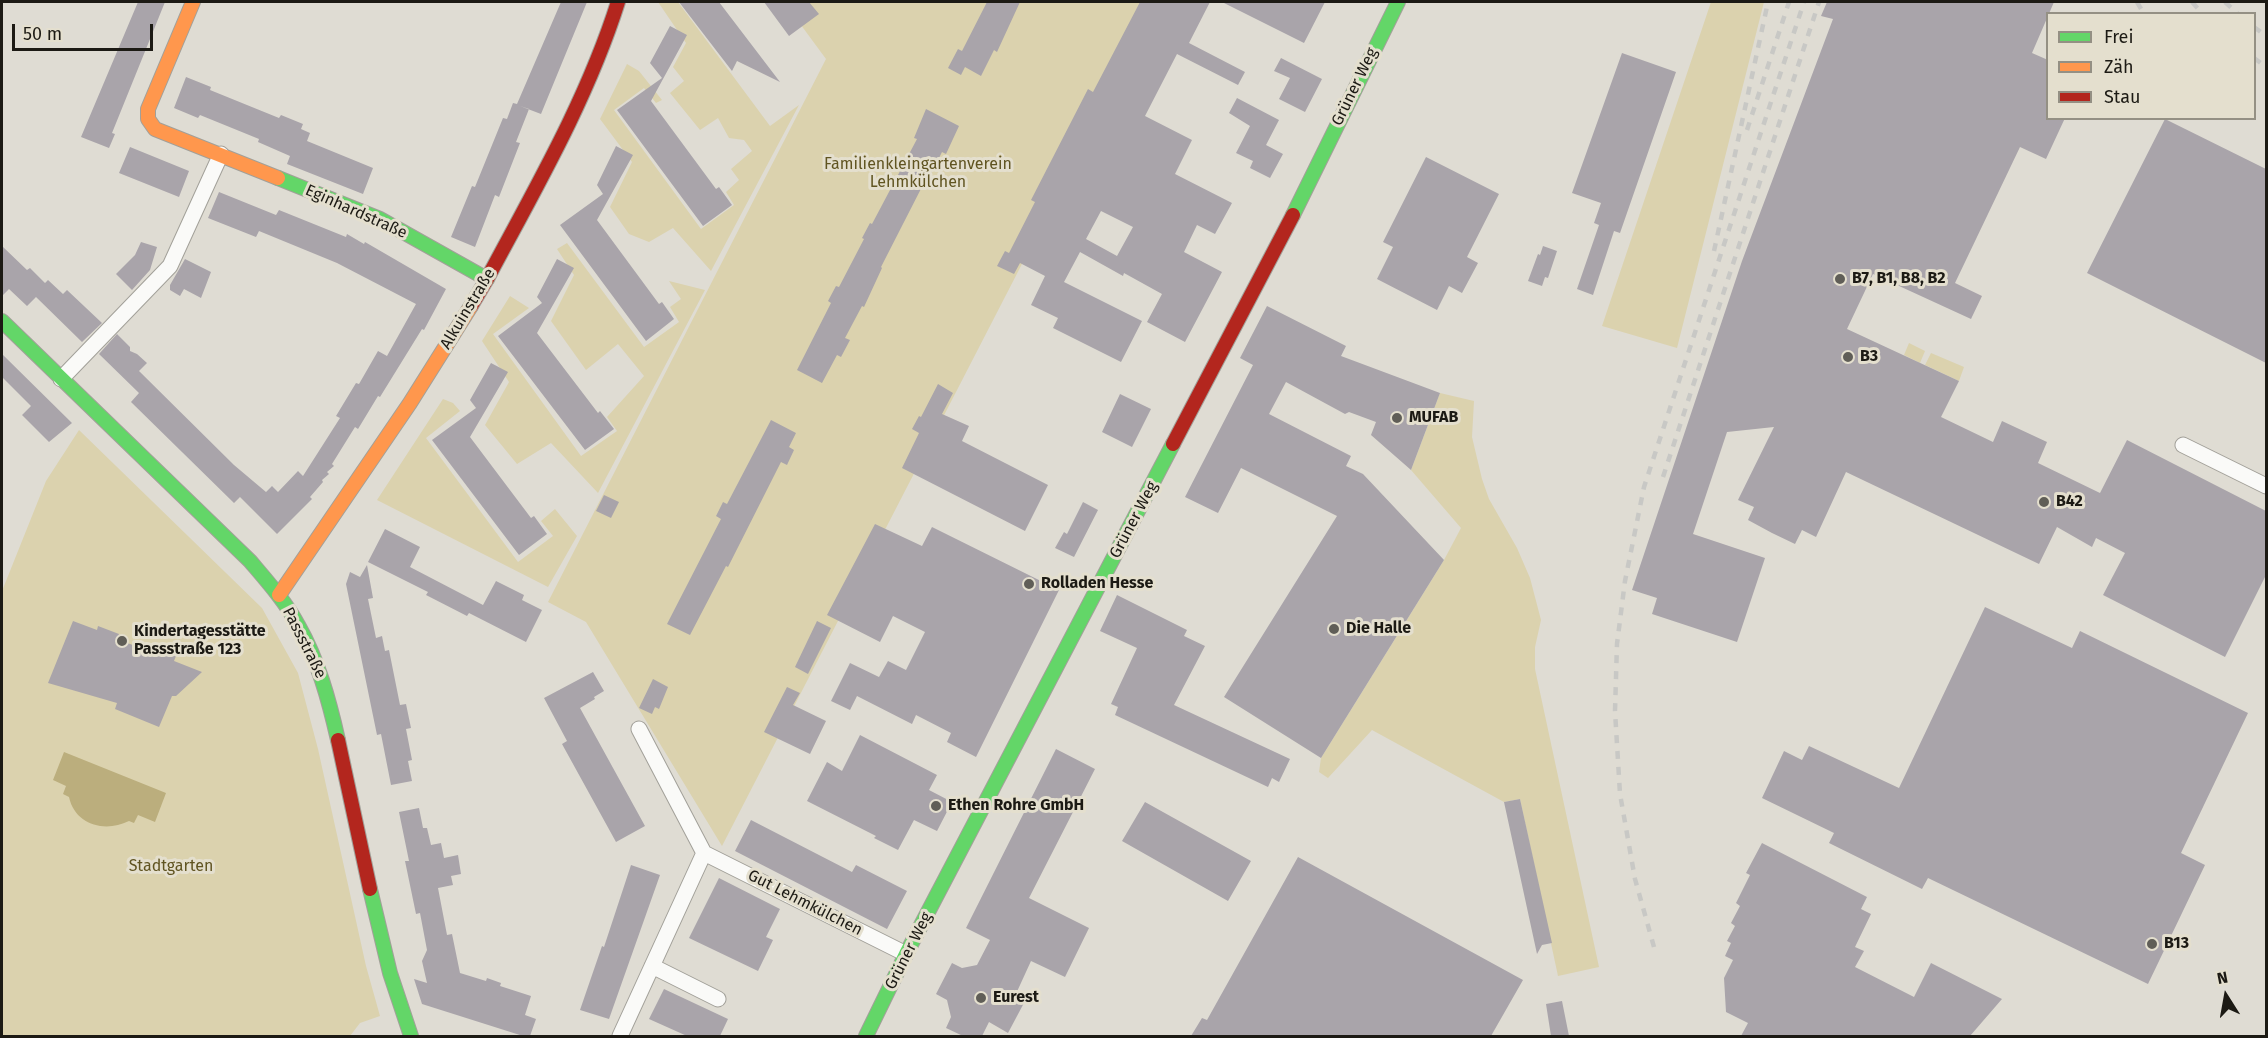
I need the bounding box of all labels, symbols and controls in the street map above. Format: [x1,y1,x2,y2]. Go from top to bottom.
scale bar [15,12,156,50]
legend [2046,12,2256,120]
text: 50 m [23,23,62,45]
text: Frei [2104,26,2134,48]
street label: Grüner Weg [1328,45,1382,129]
text: Zäh [2104,56,2133,78]
text: Stau [2104,86,2140,108]
park label: Familienkleingartenverein Lehmkülchen [824,155,1012,193]
street label: Eginhardstraße [302,181,410,243]
street label: Alkuinstraße [436,265,500,353]
place label: B7, B1, B8, B2 [1852,269,1946,289]
marker: B7, B1, B8, B2 [1833,272,1847,286]
place label: B3 [1860,347,1878,367]
marker: B3 [1841,350,1855,364]
place label: MUFAB [1409,408,1458,428]
marker: MUFAB [1390,411,1404,425]
street label: Grüner Weg [1106,478,1162,562]
place label: B42 [2056,492,2083,512]
marker: B42 [2037,495,2051,509]
place label: Rolladen Hesse [1041,574,1153,594]
marker: Rolladen Hesse [1022,577,1036,591]
street label: Passstraße [278,604,330,682]
place label: Die Halle [1346,619,1411,639]
place label: Kindertagesstätte Passstraße 123 [134,622,266,660]
marker: Die Halle [1327,622,1341,636]
marker: Kindertagesstätte Passstraße 123 [115,634,129,648]
place label: Ethen Rohre GmbH [948,796,1084,816]
marker: Ethen Rohre GmbH [929,799,943,813]
park label: Stadtgarten [129,857,213,877]
street label: Gut Lehmkülchen [745,866,865,940]
street label: Grüner Weg [881,909,937,993]
place label: B13 [2164,934,2189,954]
marker: B13 [2145,937,2159,951]
north arrow [2196,966,2256,1026]
text: N [2215,968,2229,988]
place label: Eurest [993,988,1039,1008]
marker: Eurest [974,991,988,1005]

